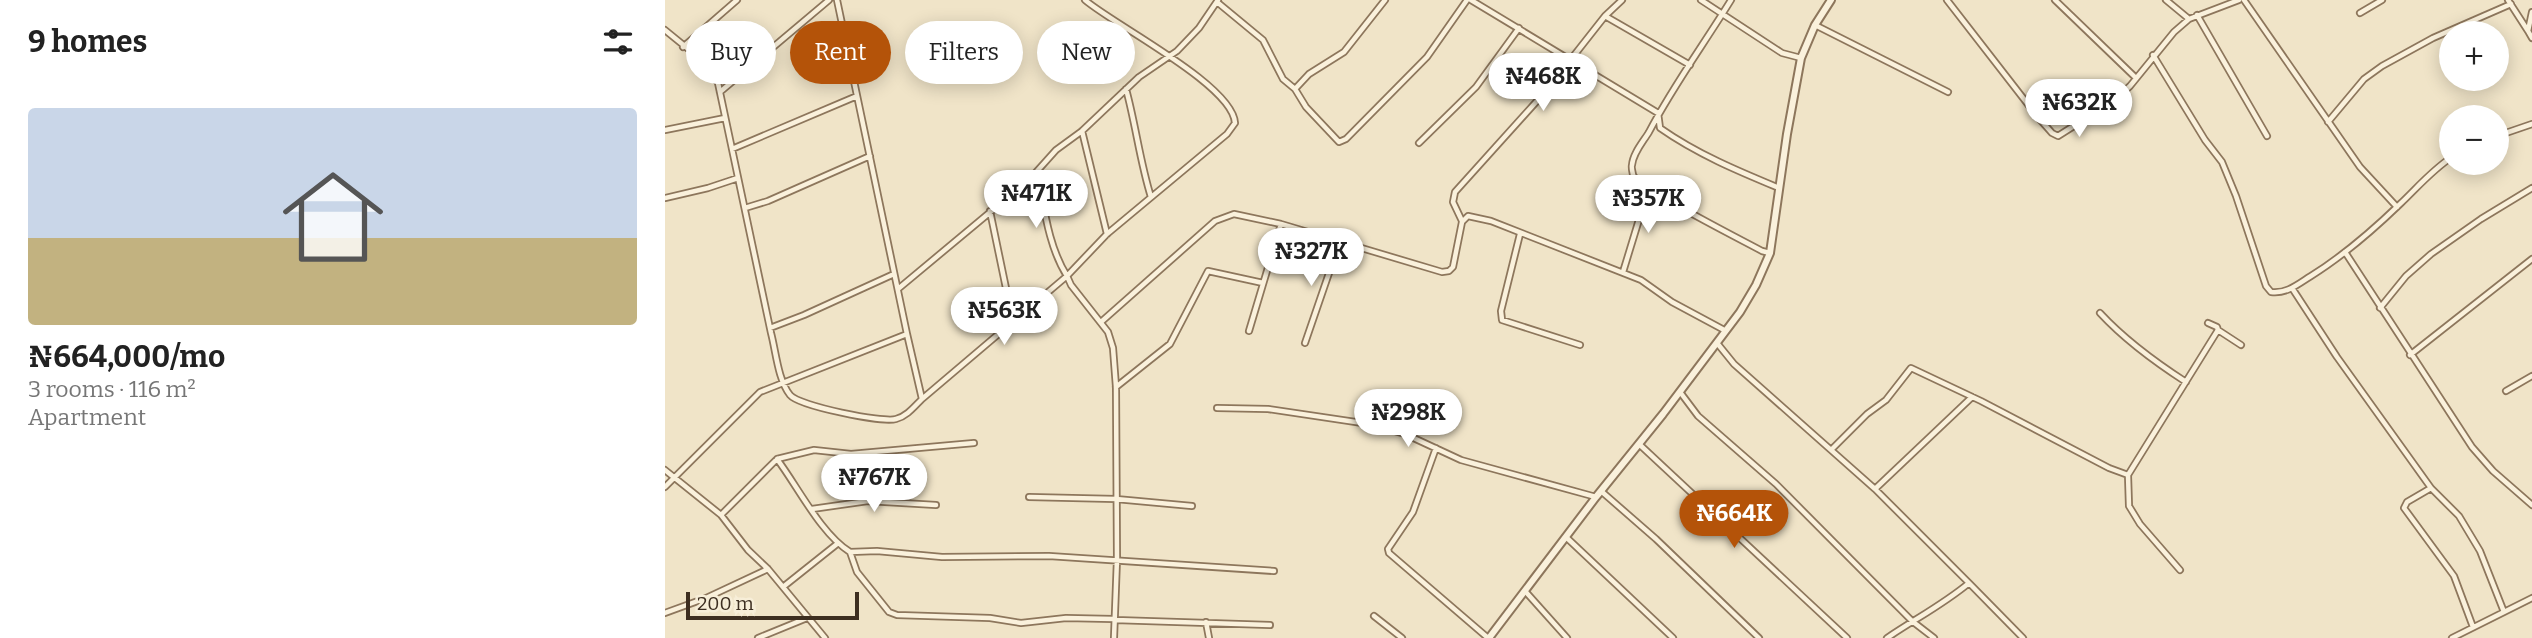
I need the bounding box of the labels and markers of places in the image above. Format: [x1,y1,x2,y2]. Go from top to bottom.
pin: ₦468K [1494,54,1592,113]
pin: ₦632K [2030,80,2128,139]
pin: ₦471K [987,170,1085,230]
pin: ₦357K [1599,176,1697,235]
pin: ₦327K [1262,229,1360,288]
pin: ₦563K [955,288,1053,347]
pin: ₦298K [1359,390,1457,449]
pin: ₦767K [825,454,923,514]
pin: ₦664K [1685,490,1783,550]

